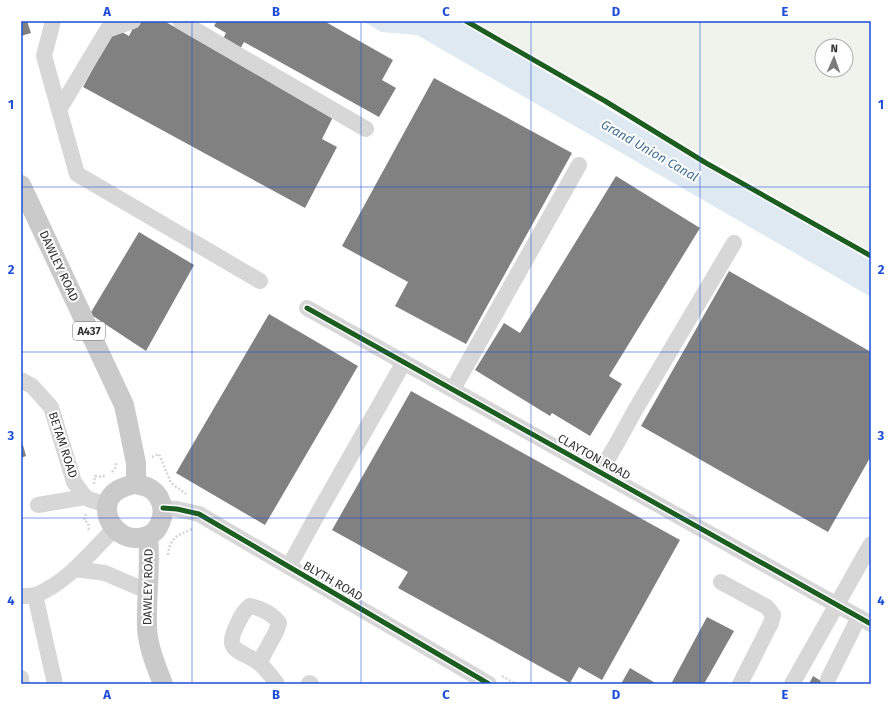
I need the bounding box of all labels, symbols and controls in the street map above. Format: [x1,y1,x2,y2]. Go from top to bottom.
text: A [102,4,111,19]
text: B [272,4,280,19]
text: C [442,4,450,19]
text: D [612,4,621,19]
text: E [782,4,789,19]
north arrow [814,38,854,78]
text: N [830,42,838,55]
text: 1 [8,97,14,112]
text: 1 [878,97,884,112]
water label: Grand Union Canal [598,116,701,184]
street label: DAWLEY ROAD [37,228,82,304]
text: 2 [8,262,15,277]
text: 2 [878,262,885,277]
road number: A437 [73,322,105,340]
street label: BETAM ROAD [46,410,80,480]
text: 3 [7,428,15,443]
text: 3 [877,428,885,443]
street label: CLAYTON ROAD [555,431,633,483]
street label: DAWLEY ROAD [140,548,156,625]
street label: BLYTH ROAD [301,558,365,604]
text: 4 [7,593,15,608]
text: 4 [877,593,885,608]
text: A [102,687,111,702]
text: B [272,687,280,702]
text: C [442,687,450,702]
text: D [612,687,621,702]
text: E [782,687,789,702]

